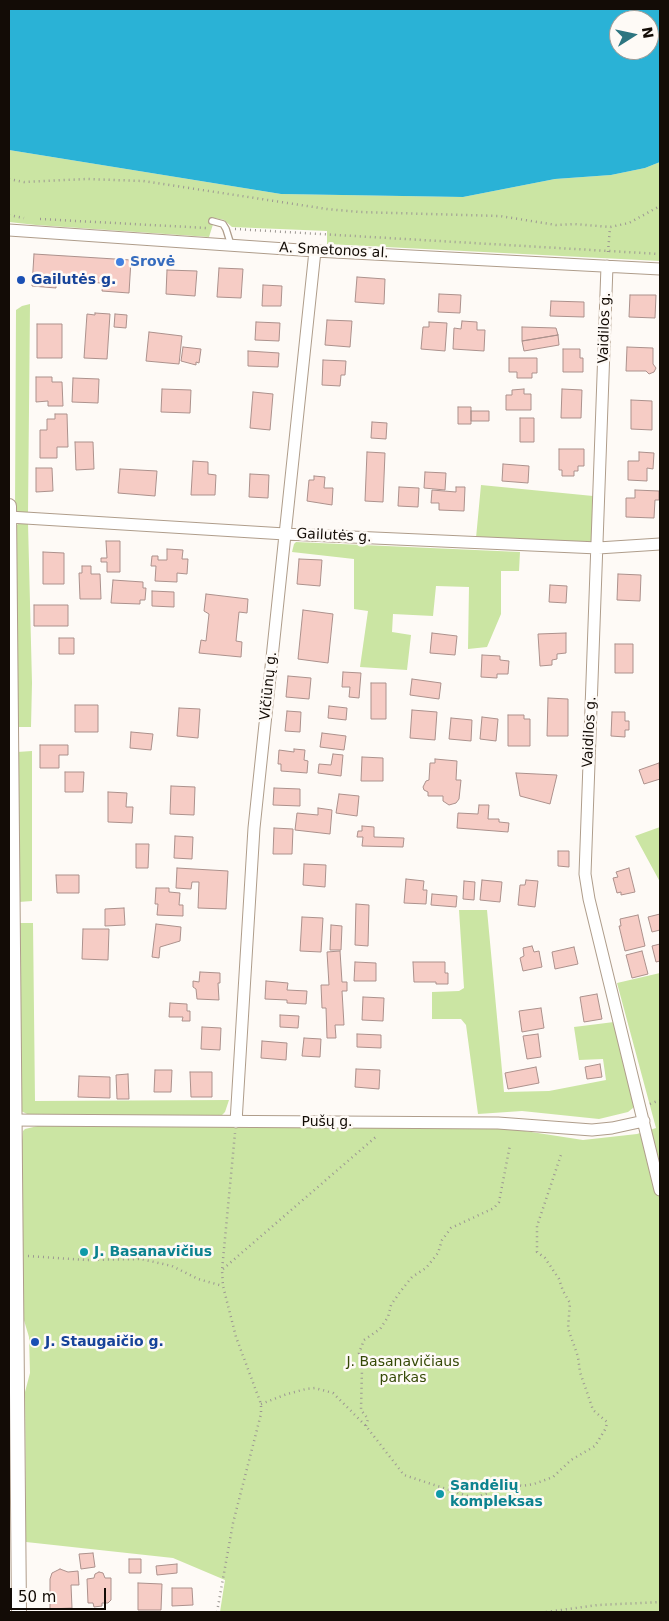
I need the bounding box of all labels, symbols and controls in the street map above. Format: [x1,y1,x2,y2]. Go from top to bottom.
north arrow [609,10,659,60]
text: N [639,25,657,40]
street label: A. Smetonos al. [279,240,389,262]
place label: Srovė [130,254,175,270]
marker: Srovė [114,256,126,268]
place label: Gailutės g. [31,272,116,288]
marker: Gailutės g. [15,274,27,286]
street label: Vaidilos g. [595,292,615,364]
street label: Gailutės g. [296,526,372,546]
street label: Vičiūnų g. [257,651,281,721]
street label: Vaidilos g. [580,696,600,768]
street label: Pušų g. [301,1114,353,1130]
place label: J. Basanavičius [94,1244,212,1260]
marker: J. Basanavičius [78,1246,90,1258]
place label: J. Staugaičio g. [45,1334,164,1350]
marker: J. Staugaičio g. [29,1336,41,1348]
park label: J. Basanavičiaus parkas [346,1354,460,1386]
place label: Sandėlių kompleksas [450,1478,543,1510]
marker: Sandėlių kompleksas [434,1488,446,1500]
scale bar [12,1578,109,1610]
text: 50 m [18,1588,56,1606]

